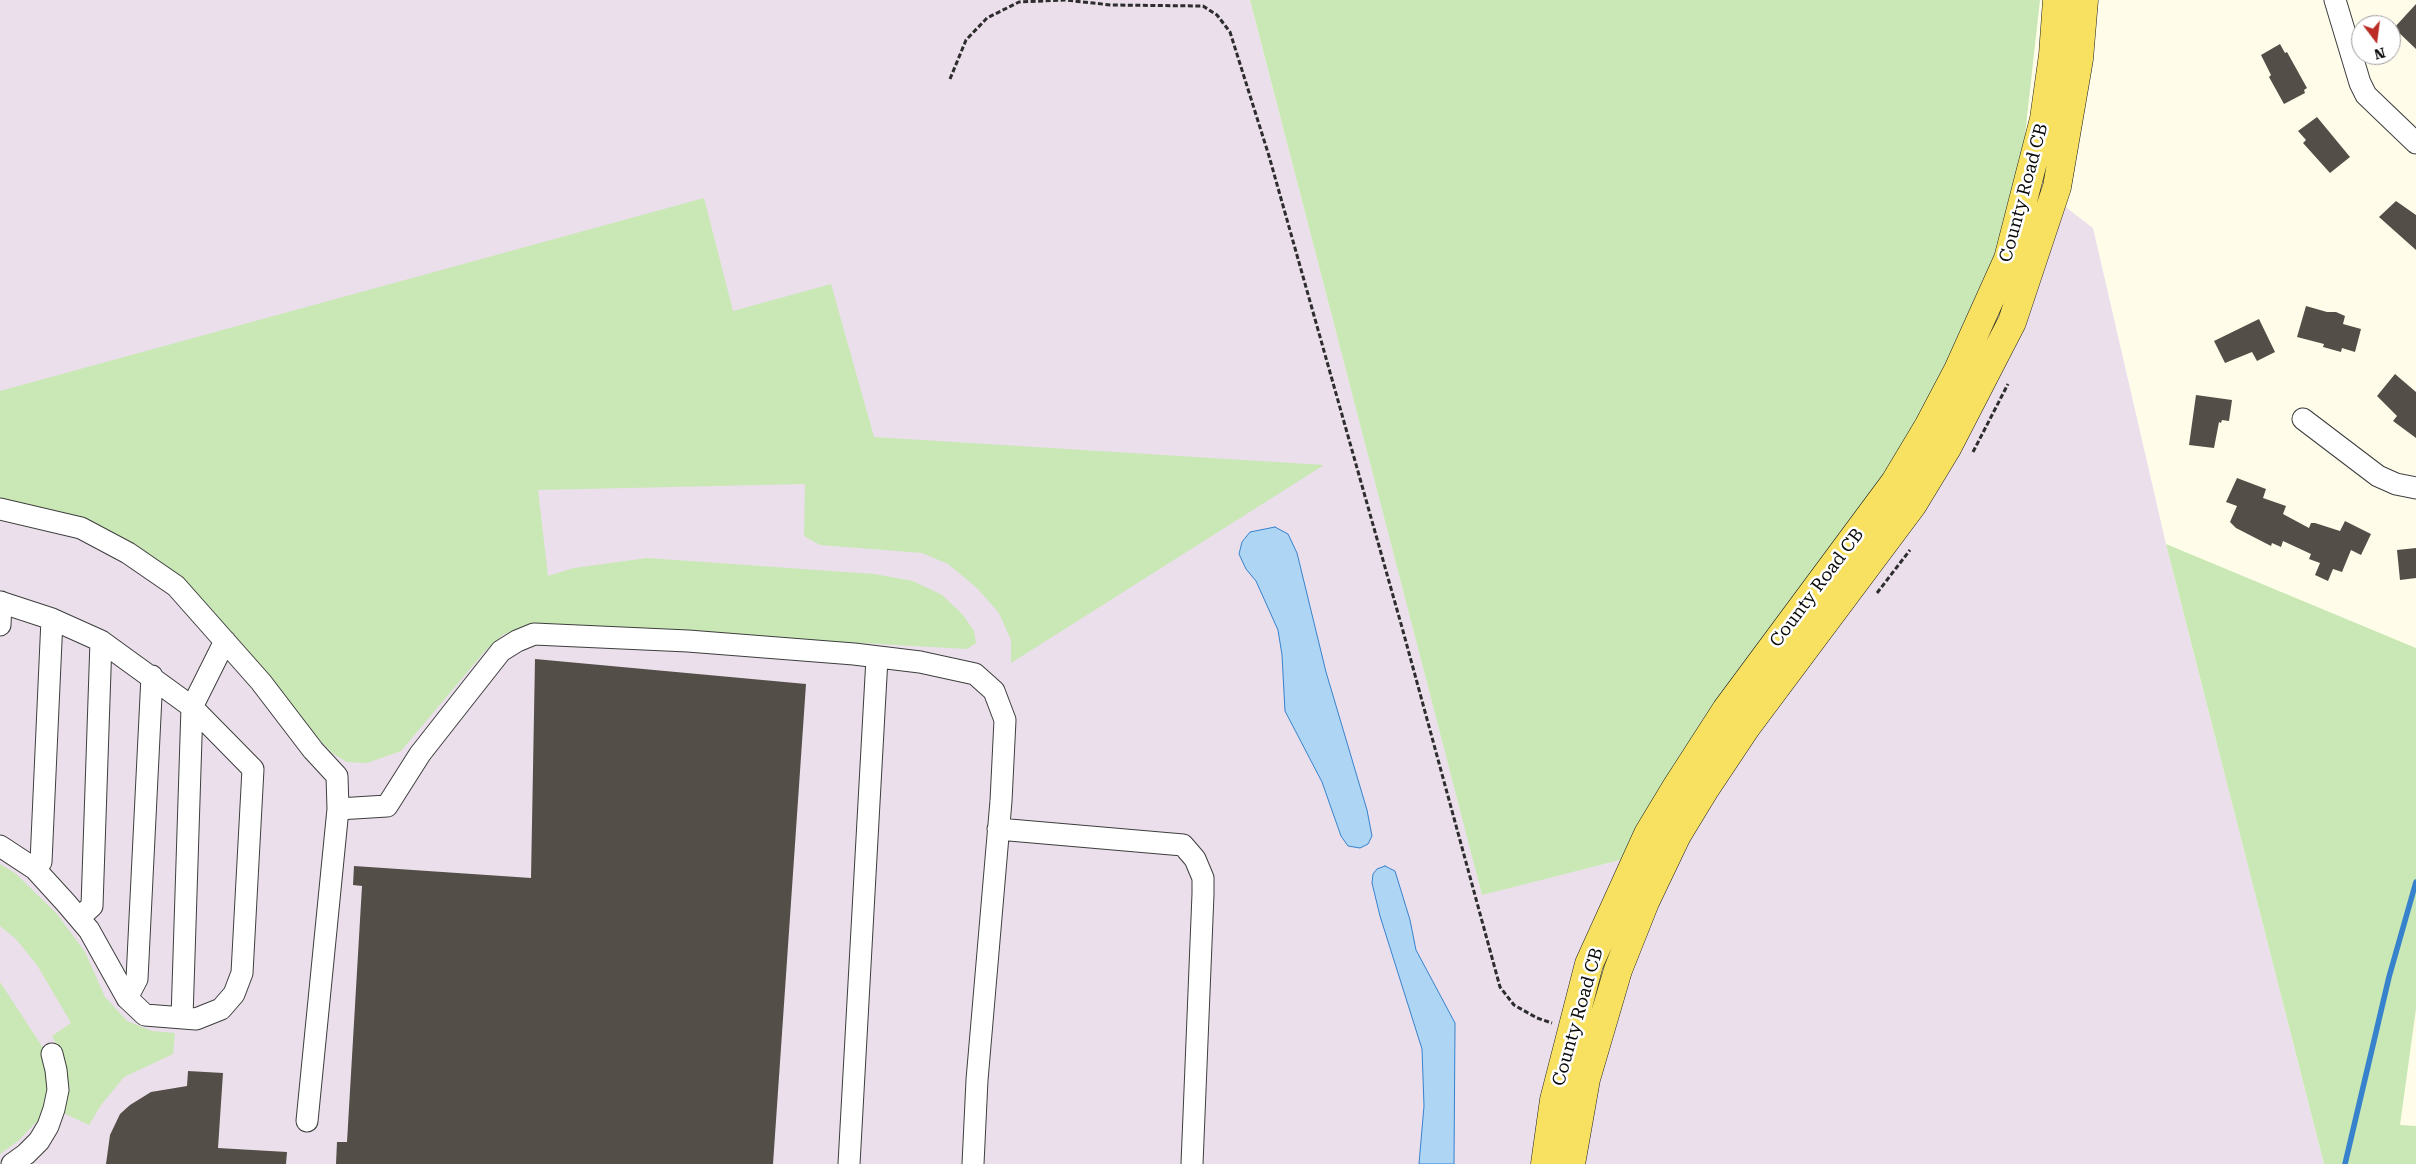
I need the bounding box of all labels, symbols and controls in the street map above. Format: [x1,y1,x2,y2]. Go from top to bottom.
north arrow [2351,15,2401,65]
text: N [2372,44,2387,63]
street label: County Road CB [1995,121,2053,265]
street label: County Road CB [1765,525,1869,651]
street label: County Road CB [1548,945,1608,1089]

